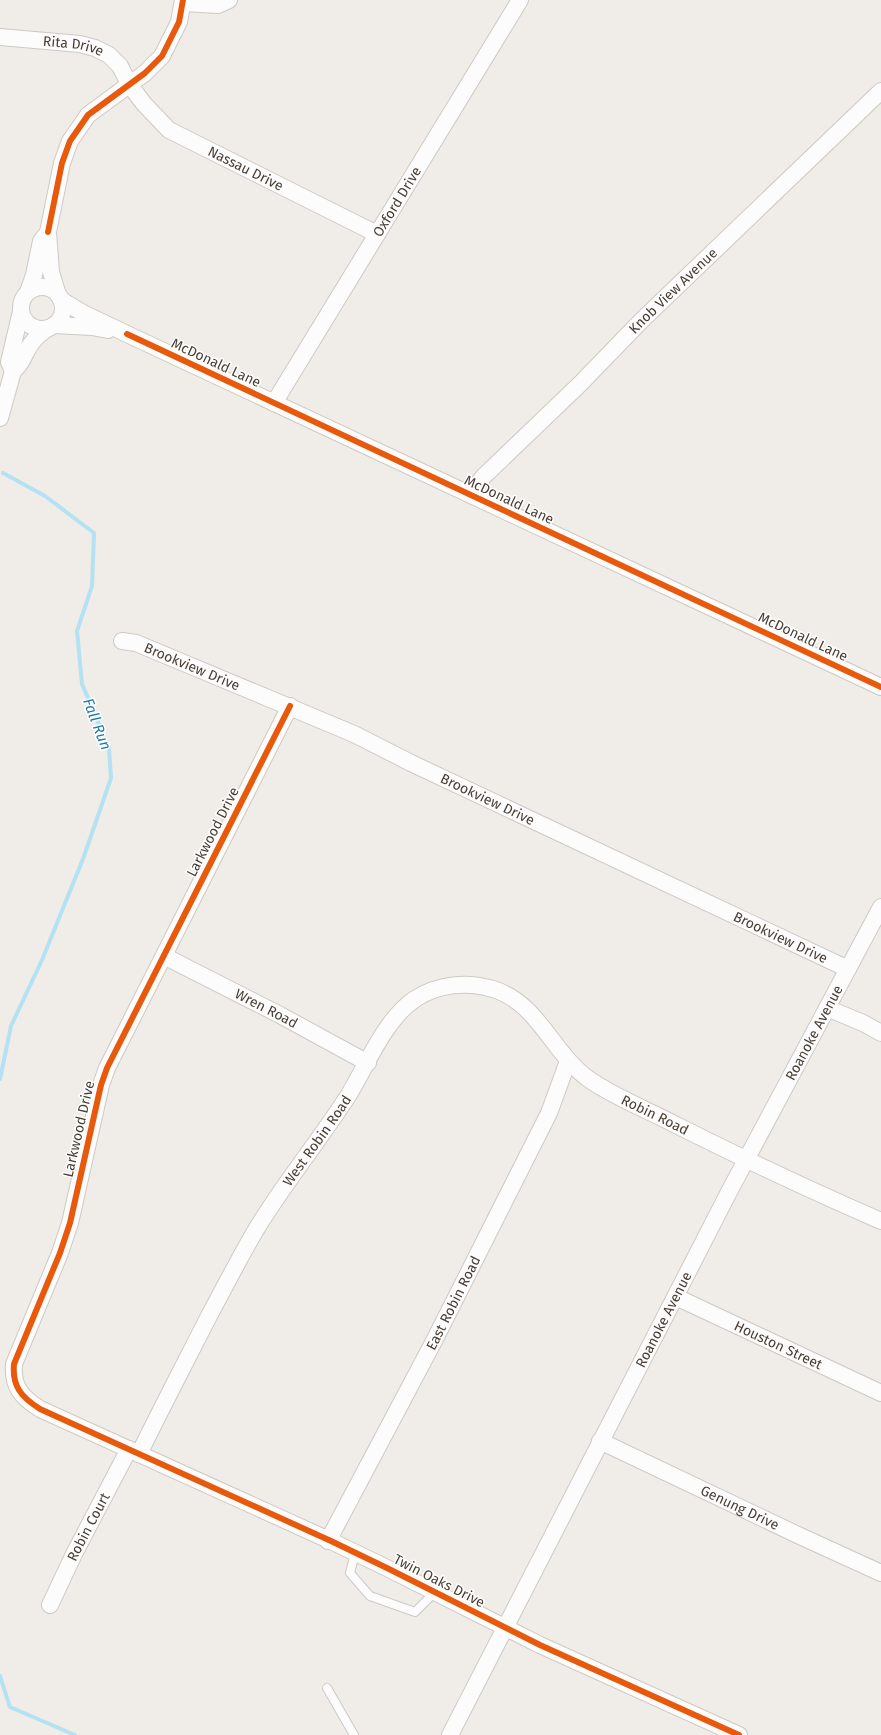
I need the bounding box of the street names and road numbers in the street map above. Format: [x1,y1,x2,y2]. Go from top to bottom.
street label: Rita Drive [42,32,107,60]
street label: Nassau Drive [205,142,286,194]
street label: Oxford Drive [369,163,425,240]
street label: Knob View Avenue [625,244,721,337]
street label: McDonald Lane [169,335,263,391]
street label: McDonald Lane [462,472,556,528]
street label: McDonald Lane [756,609,850,665]
street label: Brookview Drive [142,639,243,694]
street label: Brookview Drive [438,770,537,829]
street label: Larkwood Drive [183,784,243,880]
street label: Brookview Drive [731,908,830,967]
street label: Roanoke Avenue [782,982,846,1083]
street label: Wren Road [232,985,301,1032]
street label: Larkwood Drive [60,1079,98,1179]
street label: Robin Road [618,1091,692,1138]
street label: West Robin Road [279,1092,355,1189]
street label: East Robin Road [422,1253,484,1353]
street label: Roanoke Avenue [632,1269,695,1370]
street label: Houston Street [732,1317,826,1373]
street label: Genung Drive [698,1482,782,1533]
street label: Robin Court [63,1489,114,1564]
street label: Twin Oaks Drive [391,1551,487,1611]

